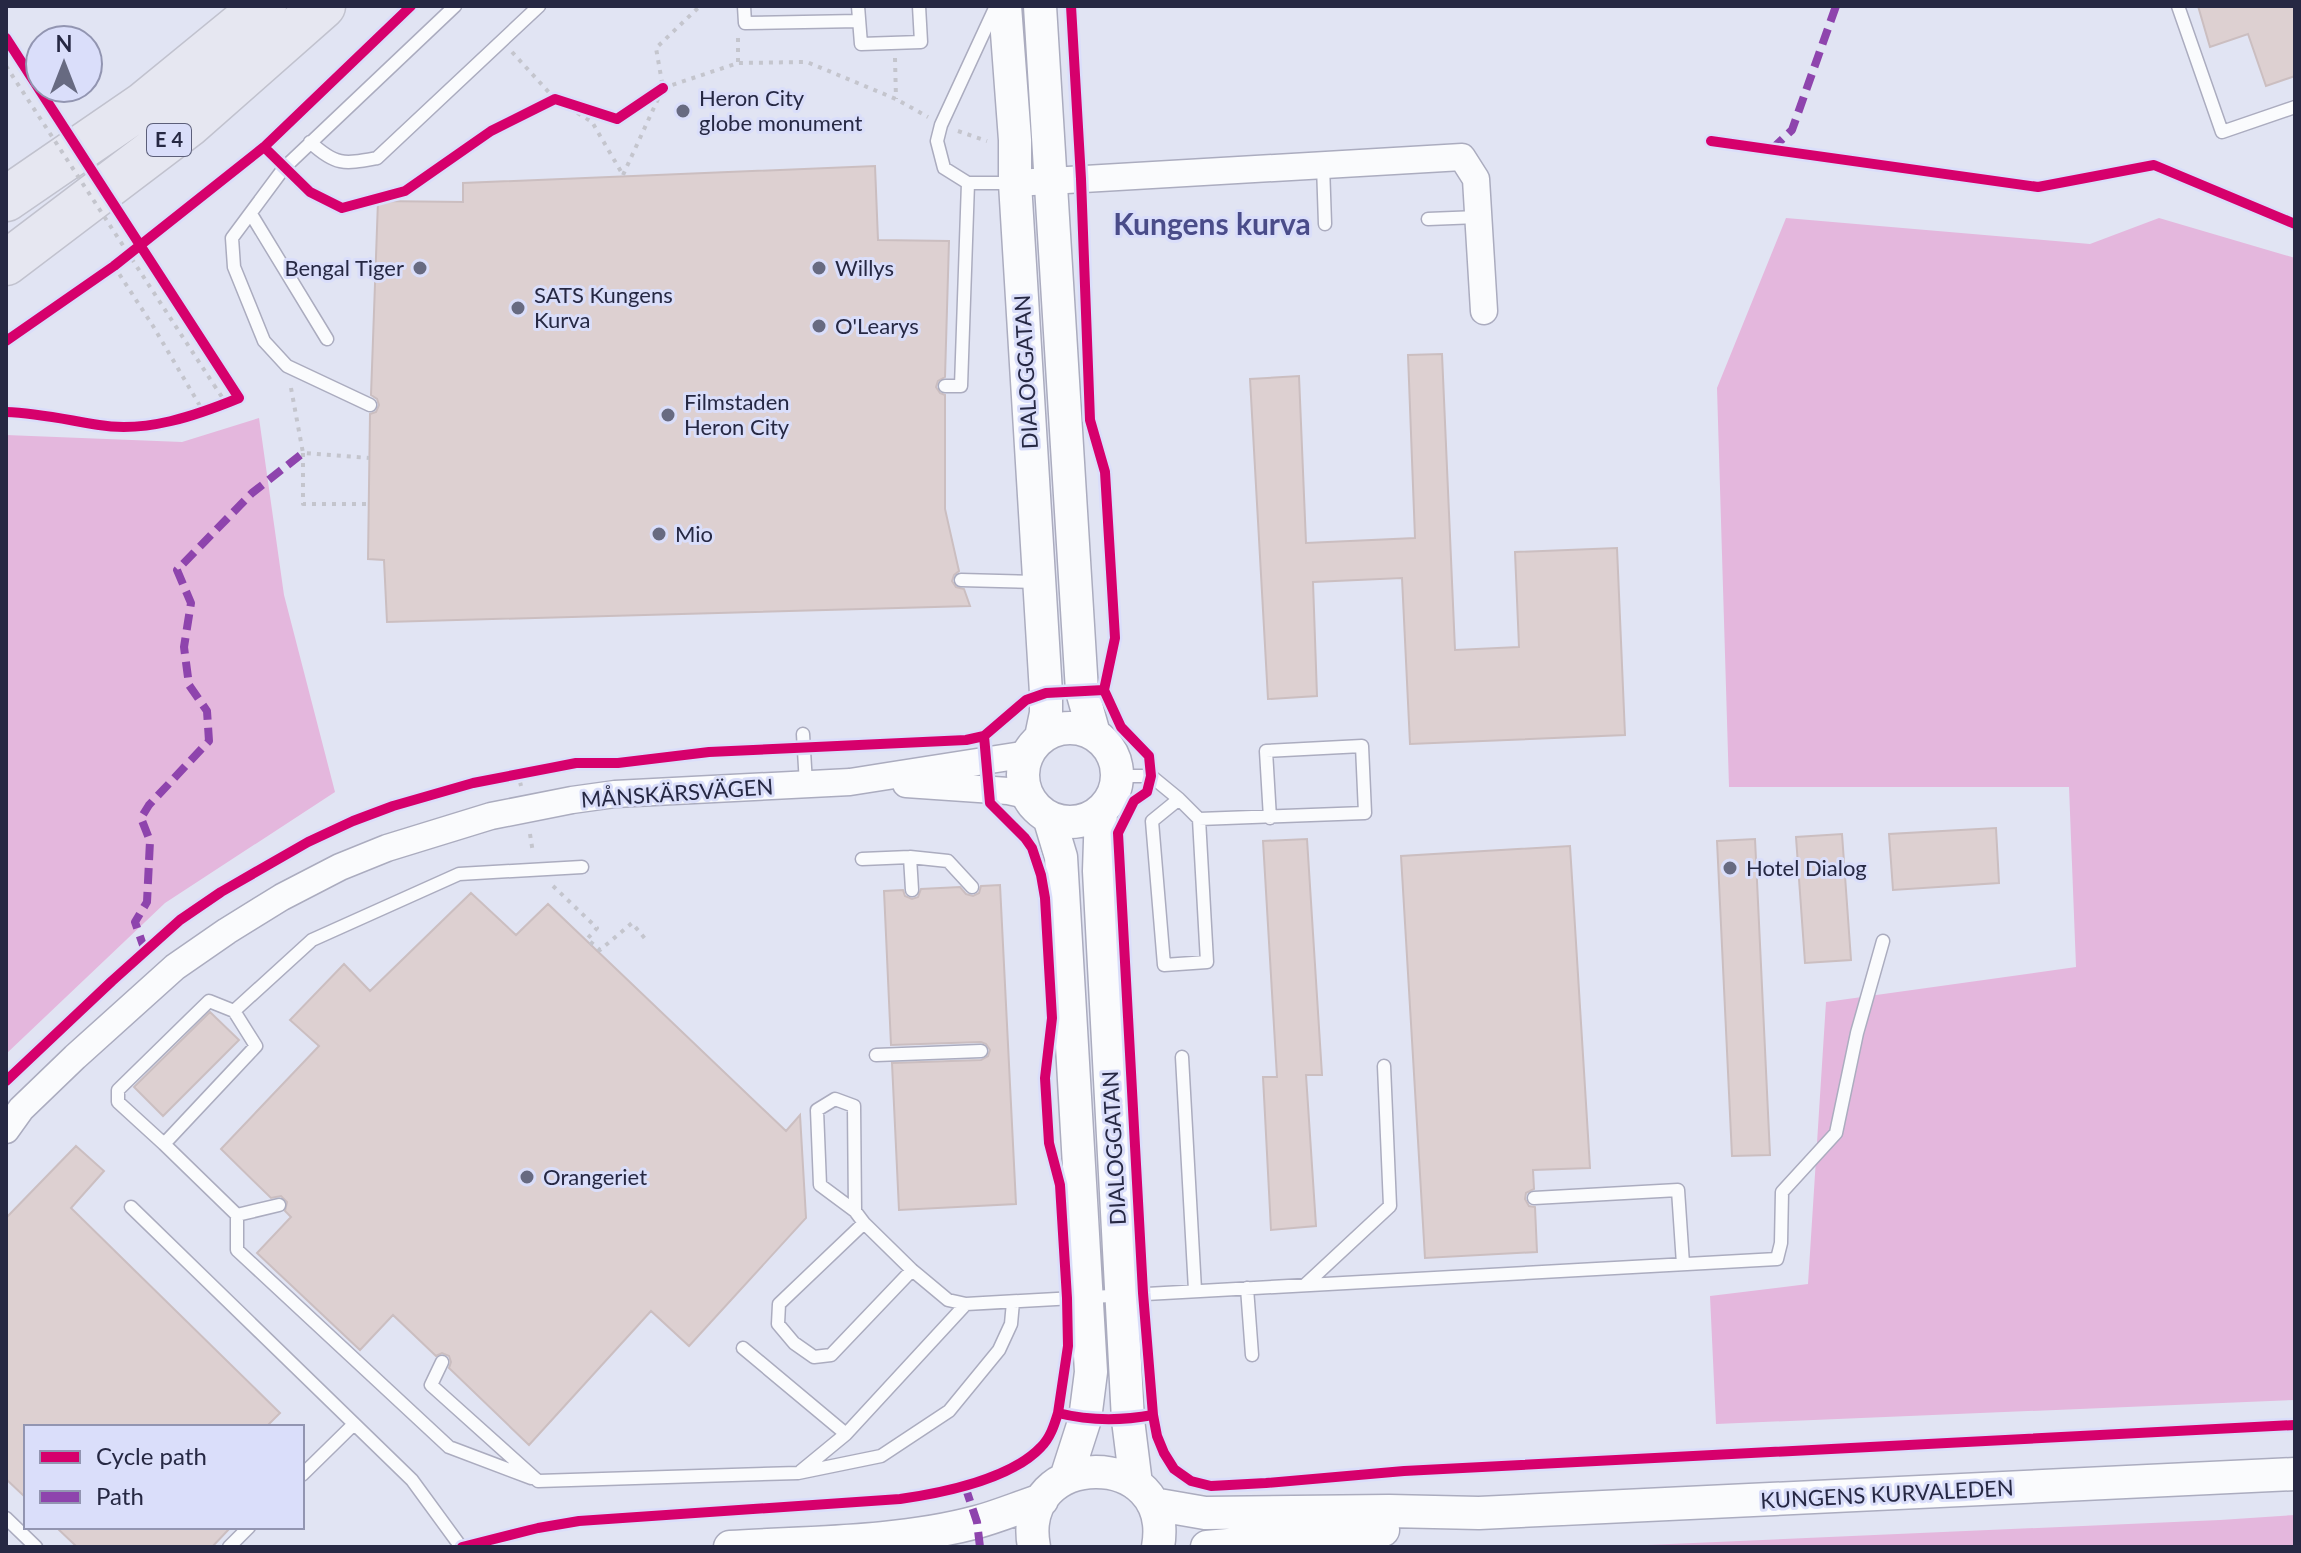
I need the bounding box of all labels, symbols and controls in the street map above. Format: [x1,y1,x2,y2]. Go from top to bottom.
north arrow [24,24,104,104]
text: N [56,30,72,57]
place label: Heron City globe monument [699,84,863,136]
marker: Heron City globe monument [674,102,692,120]
road number: E 4 [147,124,191,156]
district label: Kungens kurva [1113,205,1311,241]
place label: Bengal Tiger [284,254,404,281]
place label: Willys [835,254,894,281]
marker: Bengal Tiger [411,259,429,277]
marker: Willys [810,259,828,277]
place label: SATS Kungens Kurva [534,281,673,333]
street label: DIALOGGATAN [1008,294,1043,450]
marker: SATS Kungens Kurva [509,299,527,317]
place label: O'Learys [835,312,919,339]
marker: O'Learys [810,317,828,335]
place label: Filmstaden Heron City [684,388,790,440]
marker: Filmstaden Heron City [659,406,677,424]
place label: Mio [675,520,713,547]
marker: Mio [650,525,668,543]
street label: MÅNSKÄRSVÄGEN [580,772,774,813]
place label: Hotel Dialog [1746,854,1867,881]
marker: Hotel Dialog [1721,859,1739,877]
street label: DIALOGGATAN [1096,1070,1131,1226]
place label: Orangeriet [543,1163,647,1190]
marker: Orangeriet [518,1168,536,1186]
legend [24,1425,304,1529]
text: Cycle path [96,1441,207,1470]
street label: KUNGENS KURVALEDEN [1760,1473,2014,1514]
text: Path [96,1481,144,1510]

